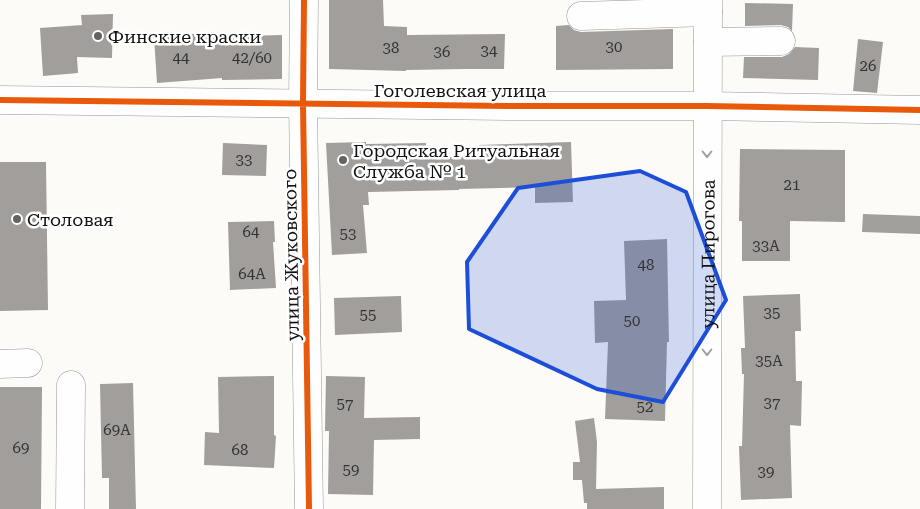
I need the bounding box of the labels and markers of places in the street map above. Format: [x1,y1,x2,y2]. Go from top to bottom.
place label: Финские краски [108,26,261,47]
marker: Финские краски [92,30,104,42]
place label: Городская Ритуальная Служба № 1 [353,140,560,182]
marker: Городская Ритуальная Служба № 1 [337,154,349,166]
place label: Столовая [27,209,114,230]
marker: Столовая [11,213,23,225]

